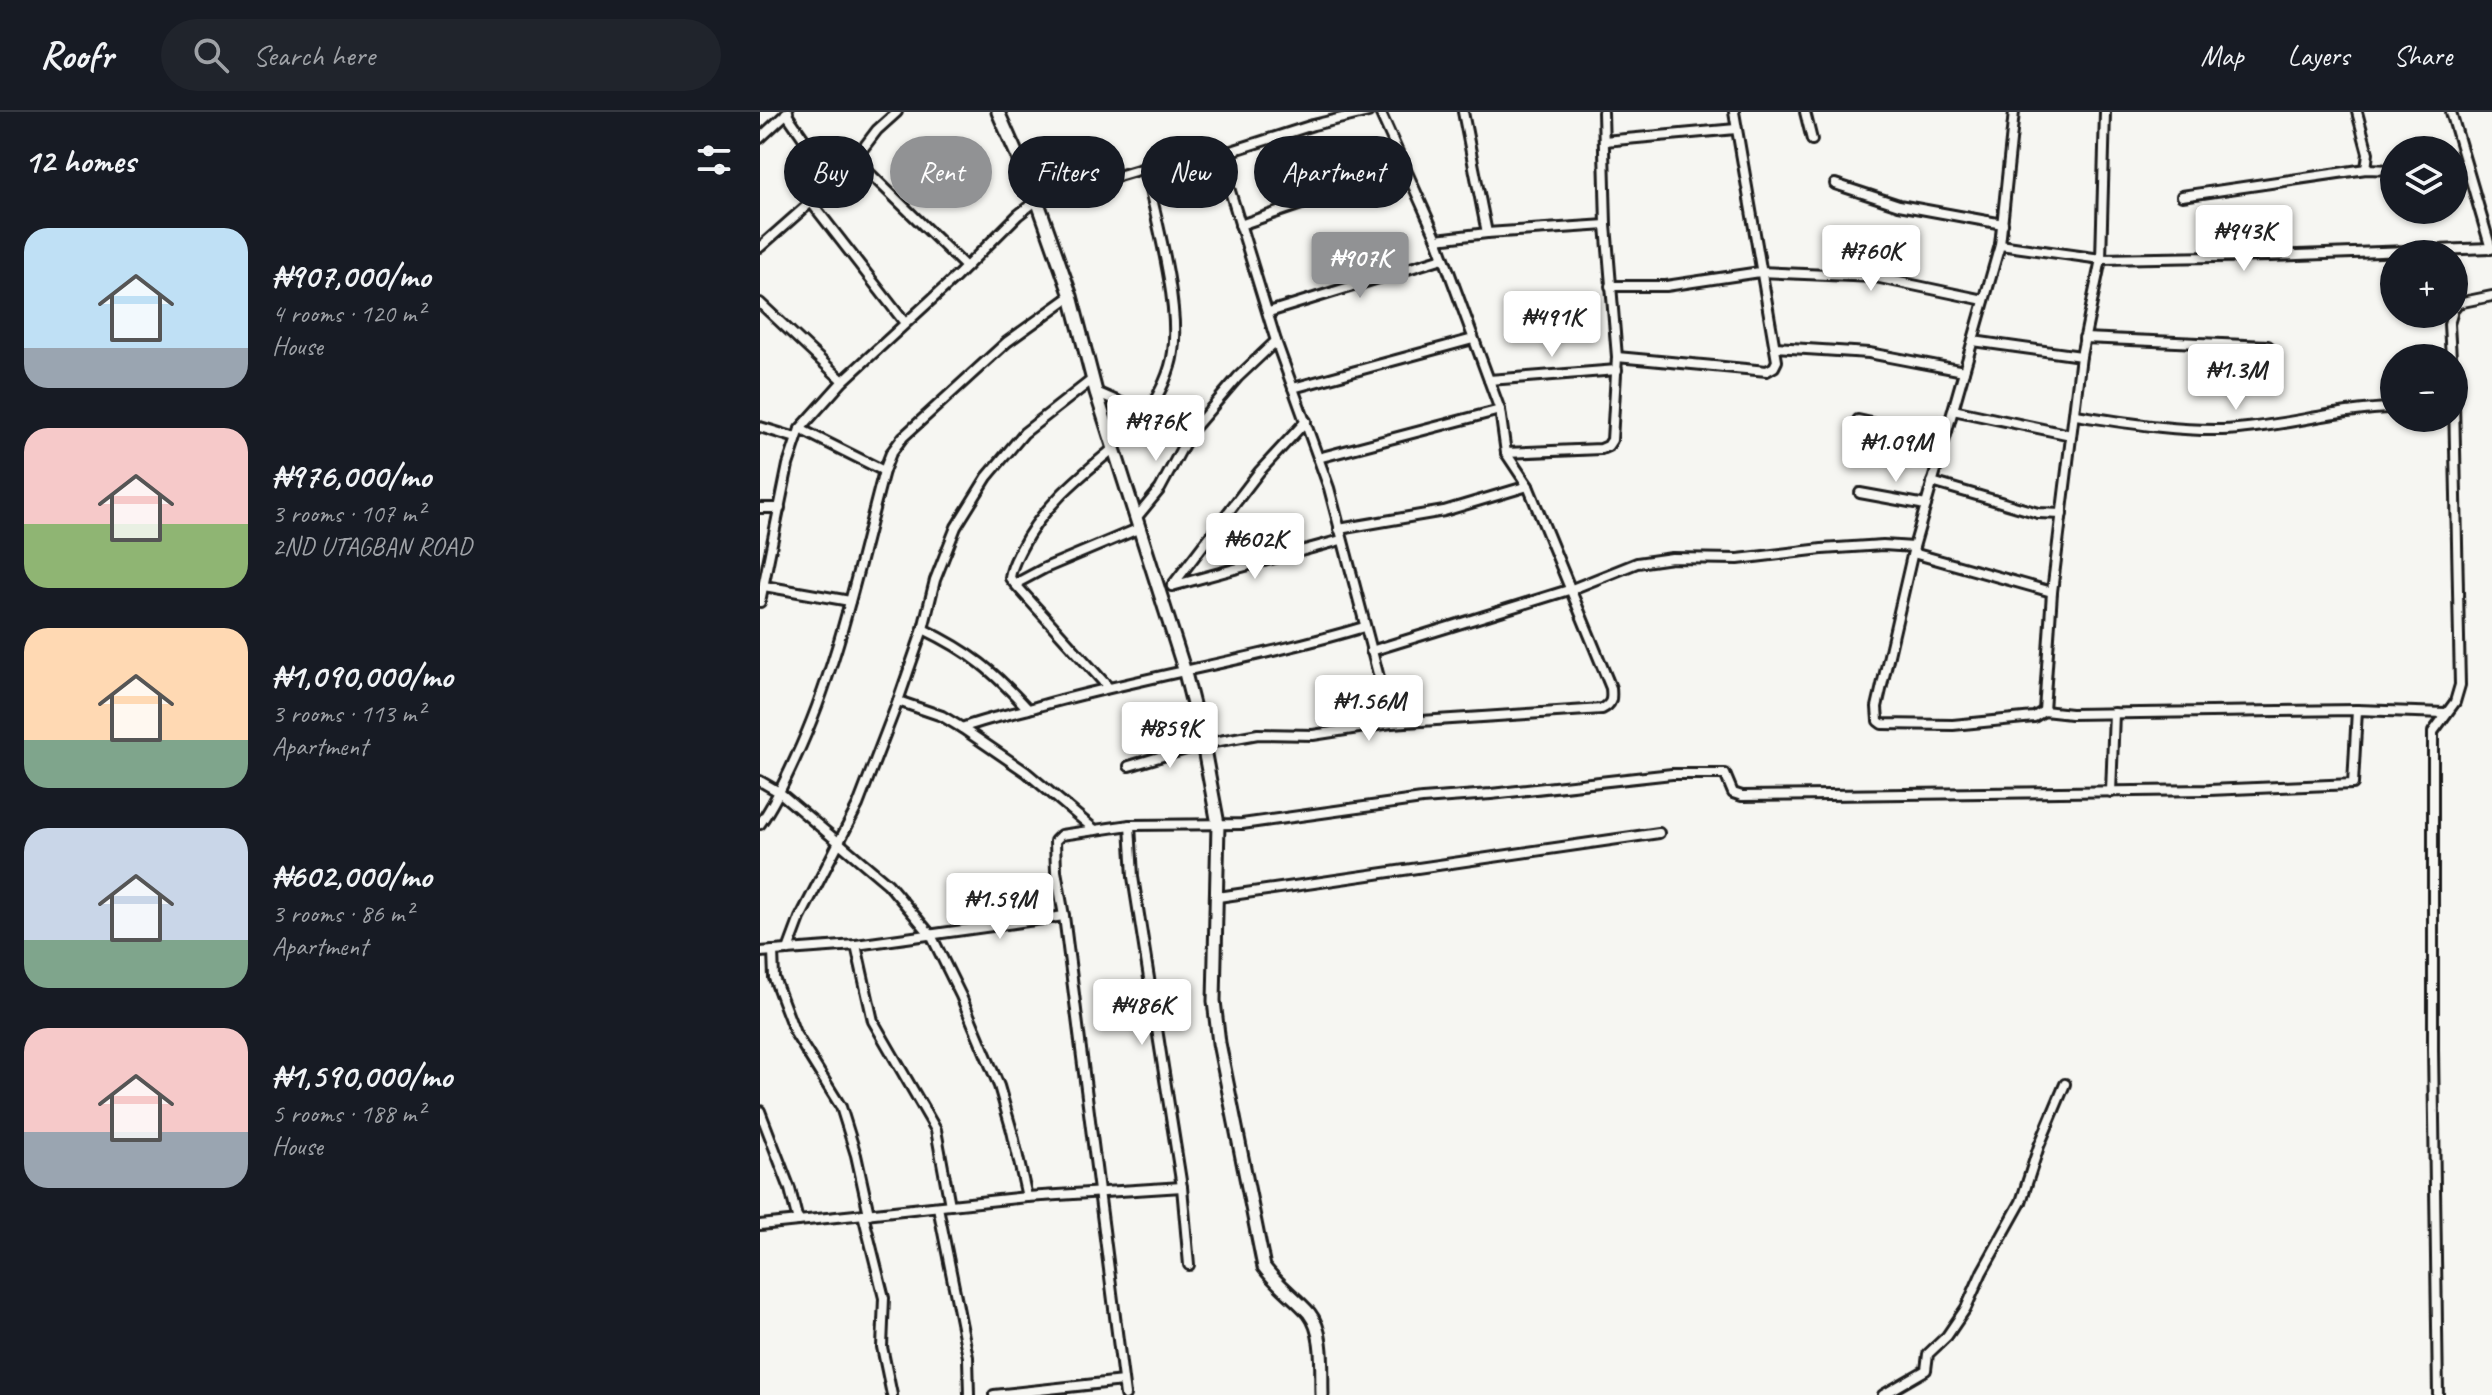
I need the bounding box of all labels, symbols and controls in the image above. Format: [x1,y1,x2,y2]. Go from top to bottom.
search box [161,19,721,91]
text: Roofr [40,32,113,79]
icon: search [189,33,233,77]
text: Search here [253,36,375,74]
text: Map [2201,38,2244,73]
text: Layers [2288,38,2349,73]
text: Share [2393,38,2452,73]
chip: Buy [784,136,874,208]
chip: Rent [890,136,992,208]
chip: Filters [1008,136,1125,208]
chip: New [1141,136,1238,208]
chip: Apartment [1254,136,1413,208]
map controls [2380,136,2468,432]
button: layers [2380,136,2468,224]
icon: filters [692,138,736,182]
text: 12 homes [24,139,135,182]
pin: ₦943K [2188,205,2300,273]
text: ₦943K [2214,214,2274,247]
pin: ₦760K [1815,225,1927,293]
pin: ₦907K [1304,232,1416,300]
text: ₦760K [1840,234,1902,267]
button: + [2380,240,2468,328]
text: ₦907K [1330,241,1390,274]
text: ₦907,000/mo [272,254,430,297]
icon: home [88,260,184,356]
pin: ₦491K [1496,291,1608,359]
text: 4 rooms · 120 m² [272,297,424,330]
text: ₦491K [1522,300,1582,333]
text: House [272,330,323,363]
pin: ₦1.3M [2180,344,2292,412]
button: − [2380,344,2468,432]
text: ₦1.3M [2206,353,2266,386]
pin: ₦976K [1100,395,1212,463]
text: ₦976K [1125,404,1187,437]
pin: ₦1.09M [1831,416,1961,484]
text: ₦1.09M [1860,425,1932,458]
text: ₦976,000/mo [272,454,431,497]
icon: home [88,460,184,556]
text: 3 rooms · 107 m² [272,497,424,530]
pin: ₦602K [1199,513,1311,581]
text: ₦602K [1224,522,1286,555]
text: 2ND UTAGBAN ROAD [272,530,472,563]
text: ₦1,090,000/mo [272,654,453,697]
icon: home [88,660,184,756]
pin: ₦1.56M [1304,675,1434,743]
text: ₦1.56M [1333,684,1405,717]
text: 3 rooms · 113 m² [272,697,424,730]
pin: ₦859K [1114,702,1226,770]
text: ₦859K [1140,711,1200,744]
text: Apartment [272,730,368,763]
text: ₦602,000/mo [272,854,432,897]
icon: home [88,860,184,956]
pin: ₦1.59M [935,873,1065,941]
text: ₦1.59M [964,882,1036,915]
text: 3 rooms · 86 m² [272,897,413,930]
text: Apartment [272,930,368,963]
pin: ₦486K [1086,979,1198,1047]
text: ₦486K [1111,988,1173,1021]
text: ₦1,590,000/mo [272,1054,452,1097]
icon: home [88,1060,184,1156]
text: 5 rooms · 188 m² [272,1097,424,1130]
text: House [272,1130,323,1163]

